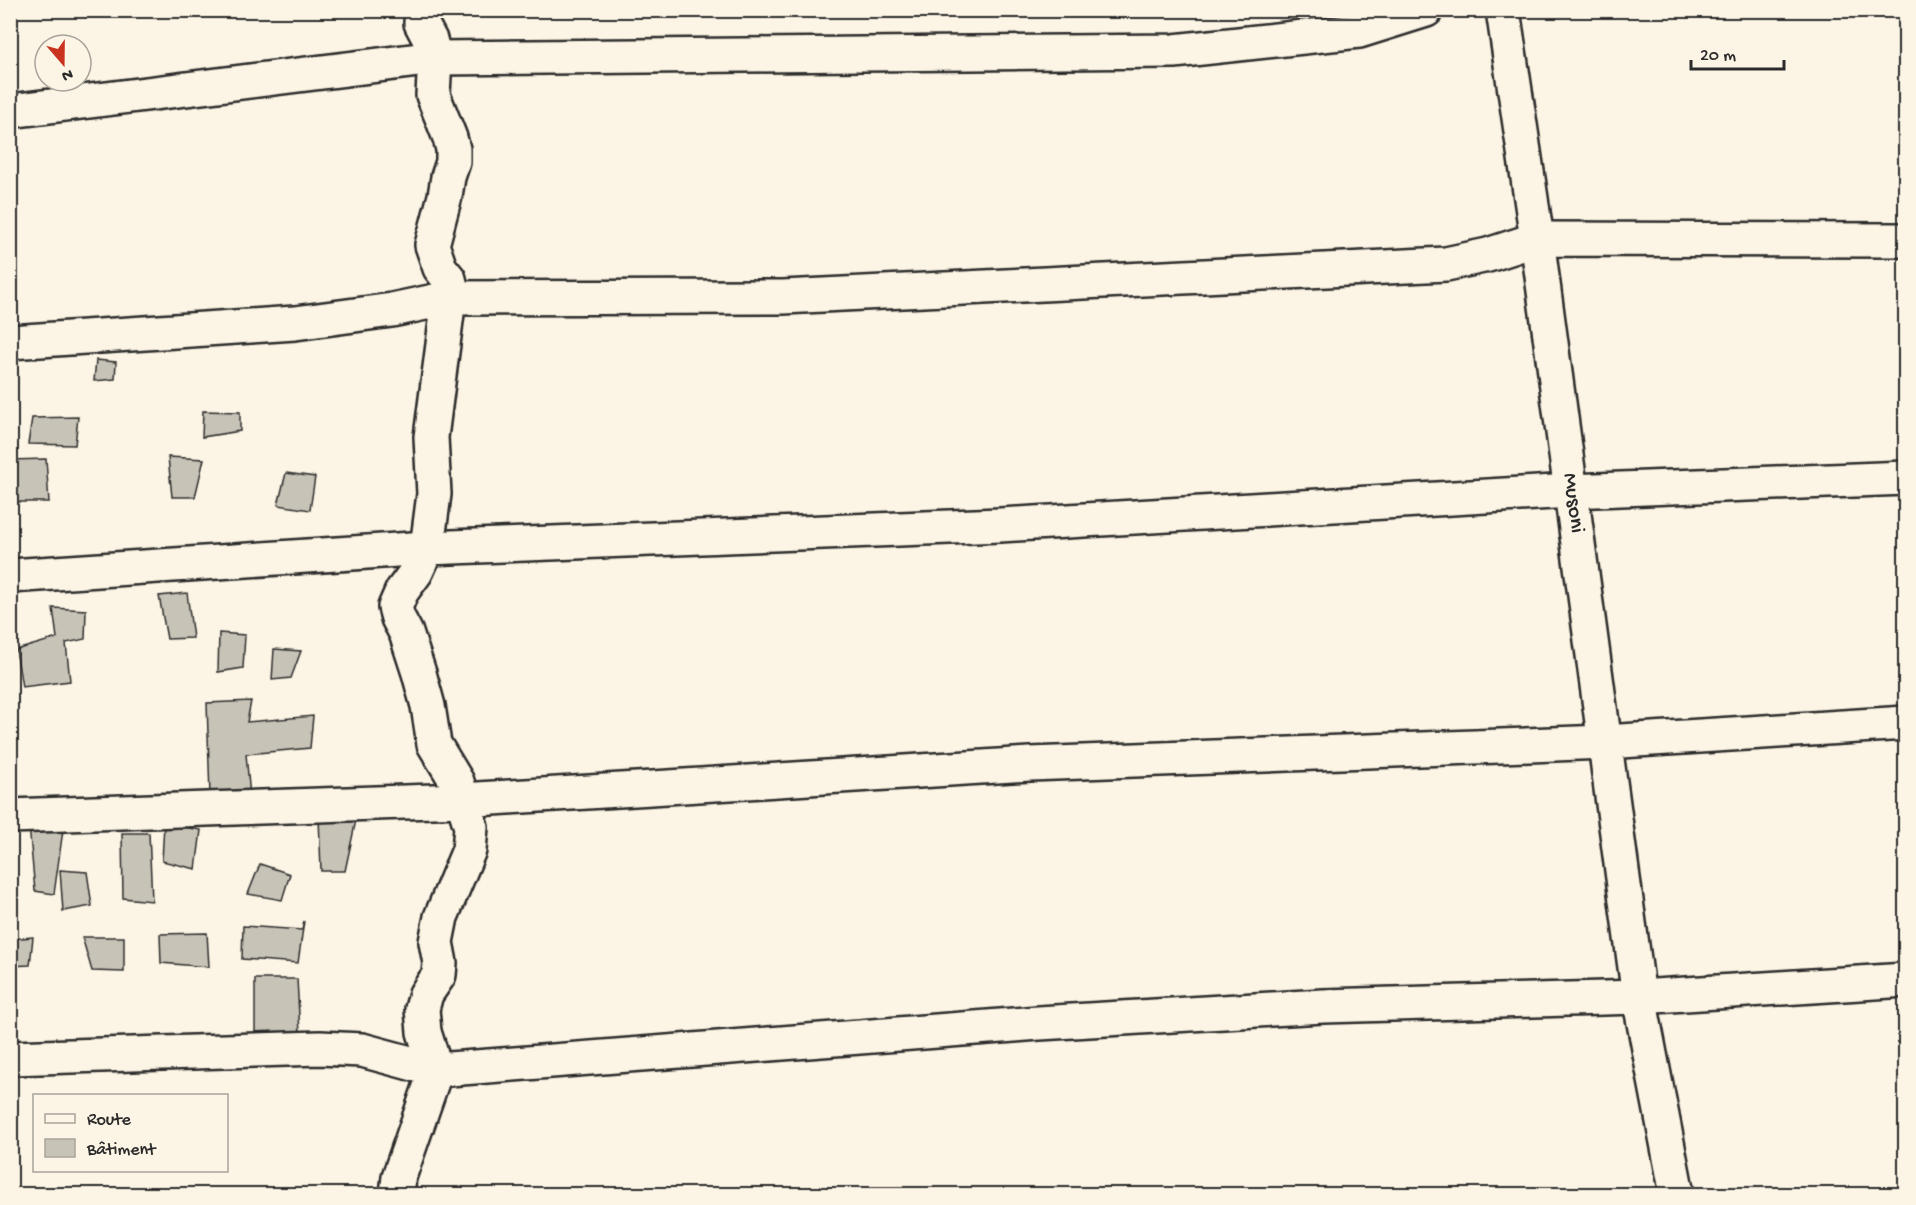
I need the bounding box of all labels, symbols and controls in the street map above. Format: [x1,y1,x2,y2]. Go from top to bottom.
north arrow [33,33,93,93]
scale bar [1691,33,1784,71]
text: 20 m [1700,46,1736,67]
text: N [58,63,75,85]
street label: Musoni [1556,471,1589,535]
legend [33,1094,228,1172]
text: Route [87,1110,132,1131]
text: Bâtiment [86,1140,157,1161]

